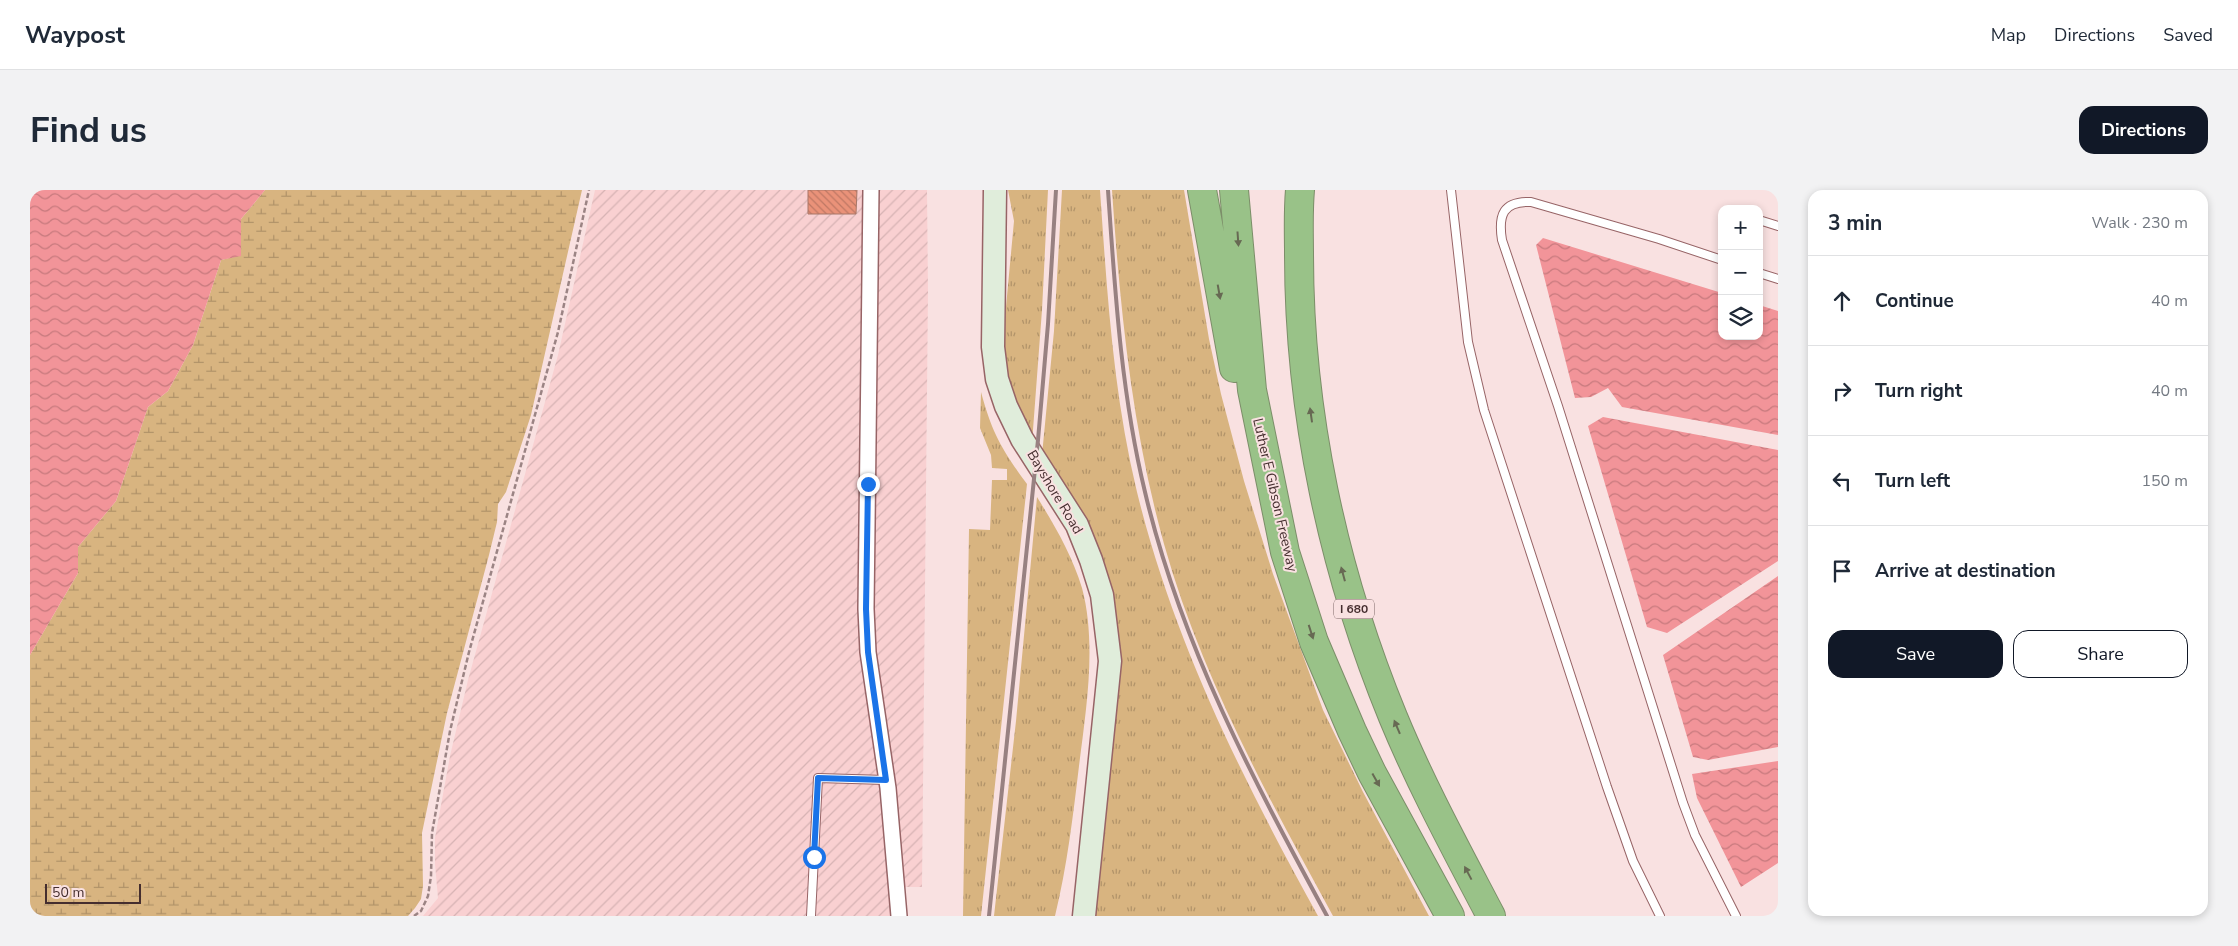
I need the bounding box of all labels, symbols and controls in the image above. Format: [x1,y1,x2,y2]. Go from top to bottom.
text: Waypost [25,19,125,51]
text: Map [1991,23,2026,47]
text: Directions [2054,23,2135,47]
text: Saved [2163,23,2213,47]
button: Directions [2079,106,2208,154]
text: Find us [30,107,147,154]
map controls [1718,205,1763,340]
button: + [1718,205,1763,250]
text: 3 min [1828,209,1882,237]
text: Walk · 230 m [2092,212,2188,234]
one-way arrow [1234,231,1242,247]
button: − [1718,250,1763,295]
one-way arrow [1215,285,1223,301]
icon: ahead [1828,287,1856,315]
text: Continue [1875,288,1954,314]
text: 40 m [2151,290,2188,312]
button: layers [1718,295,1763,340]
icon: right [1828,377,1856,405]
text: Turn right [1875,378,1962,404]
text: 40 m [2151,380,2188,402]
one-way arrow [1306,406,1314,422]
street label: Luther E Gibson Freeway [1248,416,1302,574]
street label: Bayshore Road [1022,446,1088,538]
icon: left [1828,467,1856,495]
text: Turn left [1875,468,1950,494]
text: 150 m [2141,470,2188,492]
route end [857,473,880,496]
icon: arrive [1828,557,1856,585]
text: Arrive at destination [1875,558,2056,584]
one-way arrow [1339,566,1347,581]
road number: I 680 [1334,599,1374,618]
one-way arrow [1308,624,1315,639]
button: Save [1828,630,2003,678]
button: Share [2013,630,2188,678]
one-way arrow [1393,719,1401,734]
one-way arrow [1372,773,1380,788]
route start [803,846,826,869]
one-way arrow [1464,866,1473,880]
scale bar [45,881,141,904]
text: 50 m [52,883,84,902]

